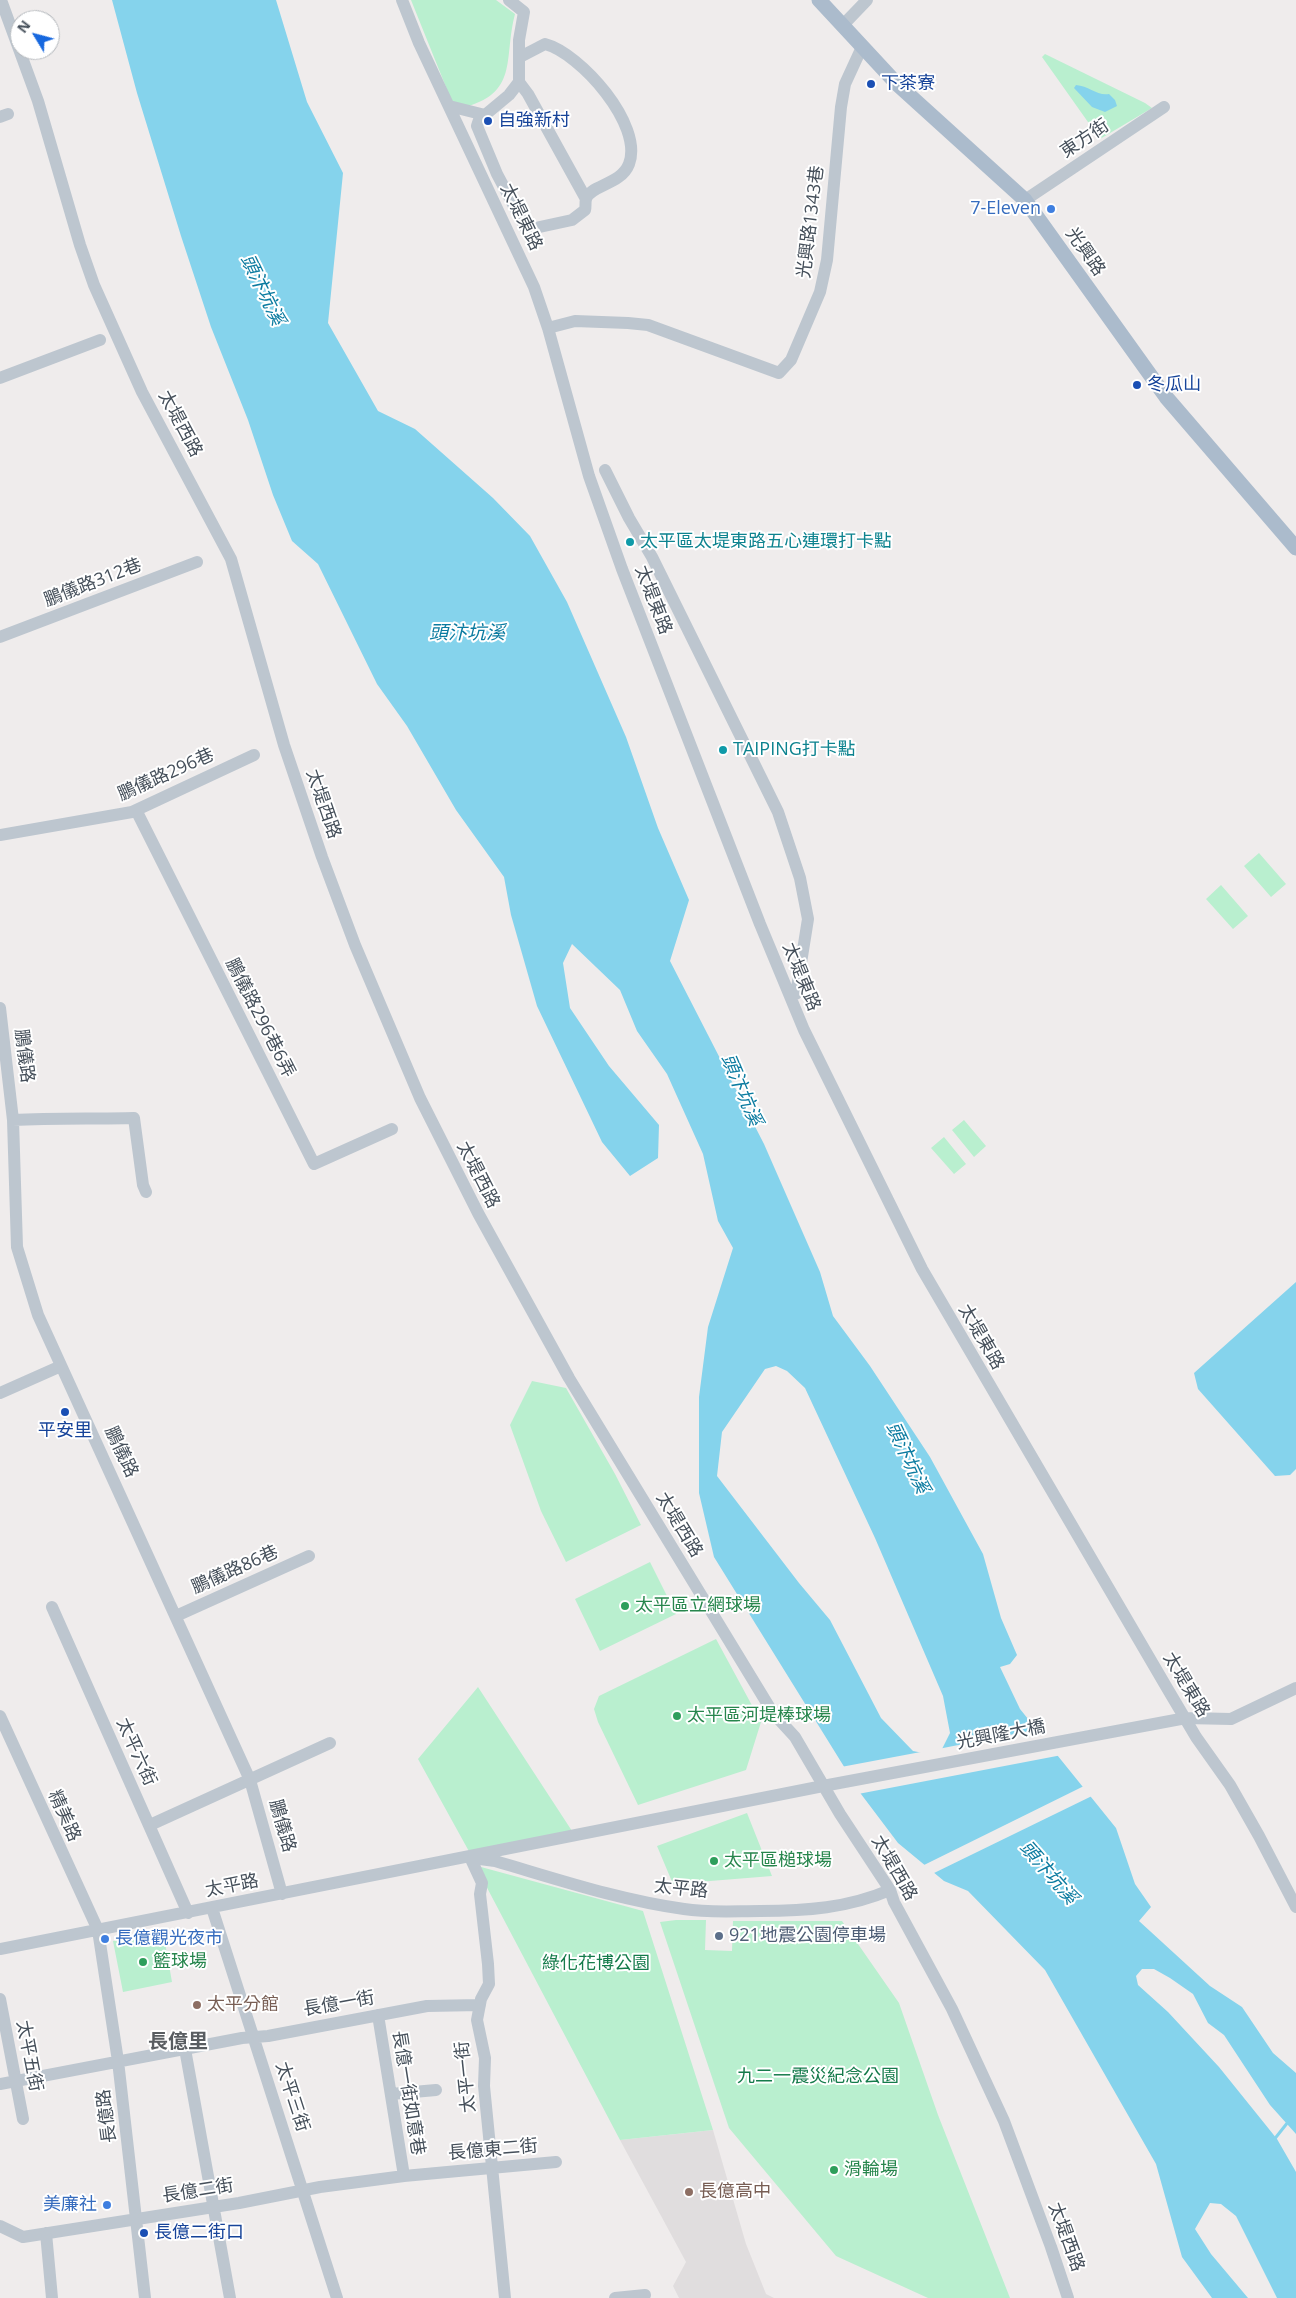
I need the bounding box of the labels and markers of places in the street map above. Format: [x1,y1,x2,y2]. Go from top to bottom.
place label: 下茶寮 [881,73,935,95]
marker: 下茶寮 [865,78,877,90]
place label: 自強新村 [498,110,570,132]
marker: 自強新村 [482,115,494,127]
place label: 7-Eleven [970,198,1041,220]
marker: 7-Eleven [1045,203,1057,215]
place label: 冬瓜山 [1147,374,1201,396]
marker: 冬瓜山 [1131,379,1143,391]
place label: 太平區太堤東路五心連環打卡點 [640,531,892,553]
marker: 太平區太堤東路五心連環打卡點 [624,536,636,548]
place label: TAIPING打卡點 [733,739,856,761]
marker: TAIPING打卡點 [717,744,729,756]
marker: 平安里 [59,1406,71,1418]
place label: 平安里 [38,1420,92,1442]
place label: 太平區立網球場 [635,1595,761,1617]
marker: 太平區立網球場 [619,1600,631,1612]
place label: 太平區河堤棒球場 [687,1705,831,1727]
marker: 太平區河堤棒球場 [671,1710,683,1722]
place label: 太平區槌球場 [724,1850,832,1872]
marker: 太平區槌球場 [708,1855,720,1867]
place label: 921地震公園停車場 [729,1925,886,1947]
place label: 長億觀光夜市 [115,1928,223,1950]
marker: 921地震公園停車場 [713,1930,725,1942]
marker: 長億觀光夜市 [99,1933,111,1945]
place label: 籃球場 [153,1951,207,1973]
marker: 籃球場 [137,1956,149,1968]
place label: 太平分館 [207,1994,279,2016]
marker: 太平分館 [191,1999,203,2011]
place label: 滑輪場 [844,2159,898,2181]
marker: 滑輪場 [828,2164,840,2176]
place label: 長億高中 [699,2181,771,2203]
marker: 長億高中 [683,2186,695,2198]
place label: 美廉社 [43,2194,97,2216]
marker: 美廉社 [101,2199,113,2211]
place label: 長億二街口 [154,2222,244,2244]
marker: 長億二街口 [138,2227,150,2239]

